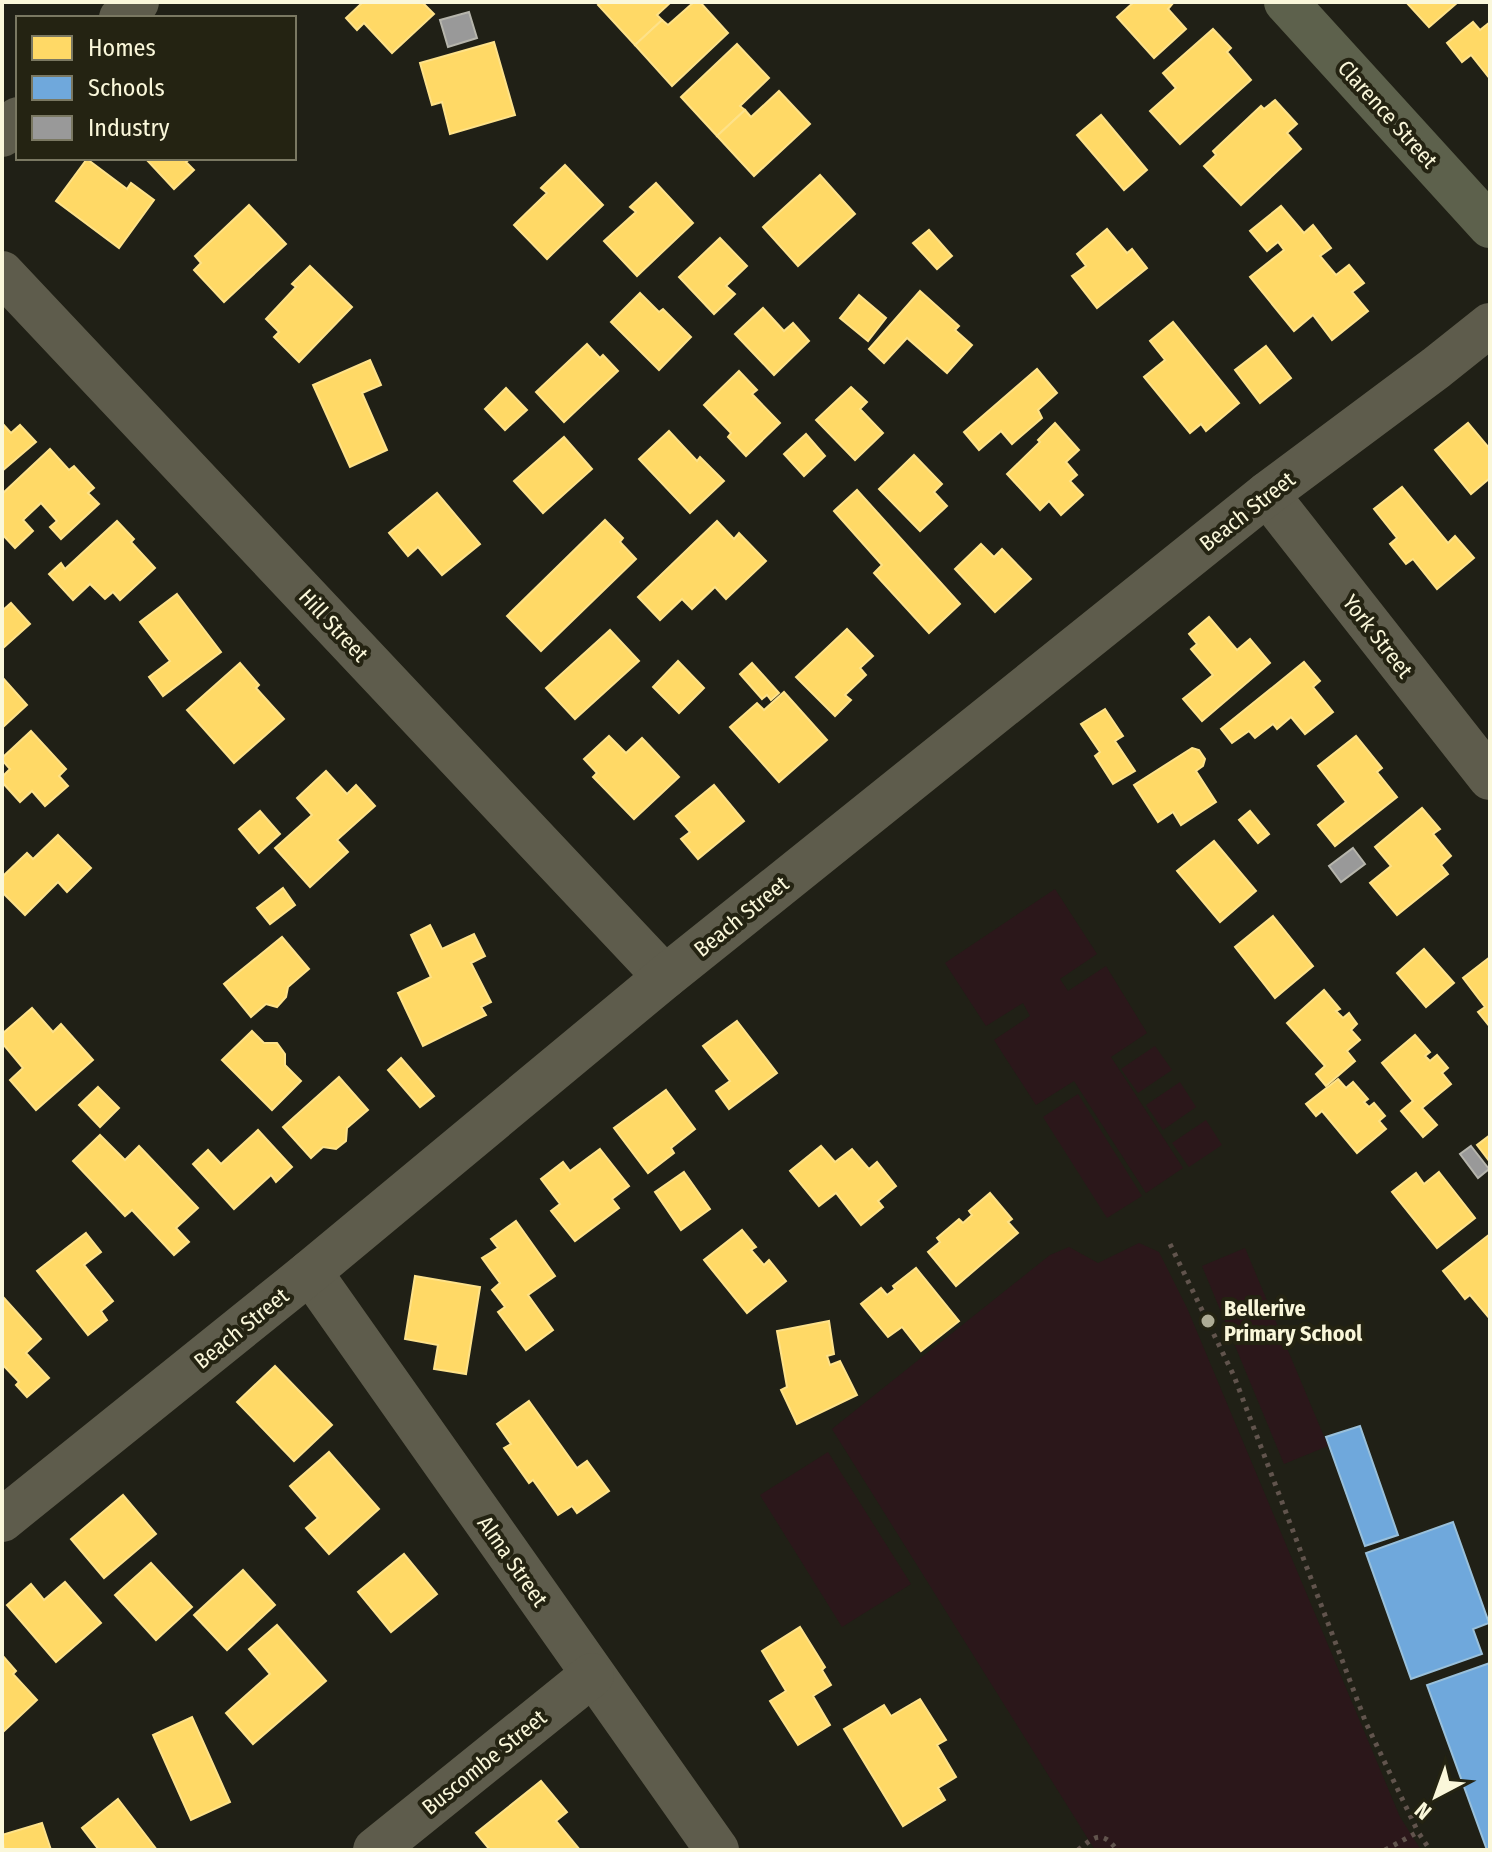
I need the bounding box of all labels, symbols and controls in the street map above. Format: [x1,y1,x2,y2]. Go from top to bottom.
legend [16,16,296,160]
text: Homes [88,34,156,62]
street label: Clarence Street [1332,55,1444,175]
text: Schools [88,74,165,102]
text: Industry [88,114,170,142]
street label: Beach Street [1194,465,1301,557]
street label: Hill Street [293,583,375,668]
street label: York Street [1337,589,1419,684]
street label: Beach Street [689,870,795,963]
street label: Beach Street [189,1282,295,1375]
place label: Bellerive Primary School [1224,1295,1363,1347]
marker: Bellerive Primary School [1199,1312,1217,1330]
street label: Alma Street [472,1511,554,1612]
street label: Buscombe Street [417,1703,553,1821]
north arrow [1396,1756,1476,1836]
text: N [1409,1796,1437,1825]

